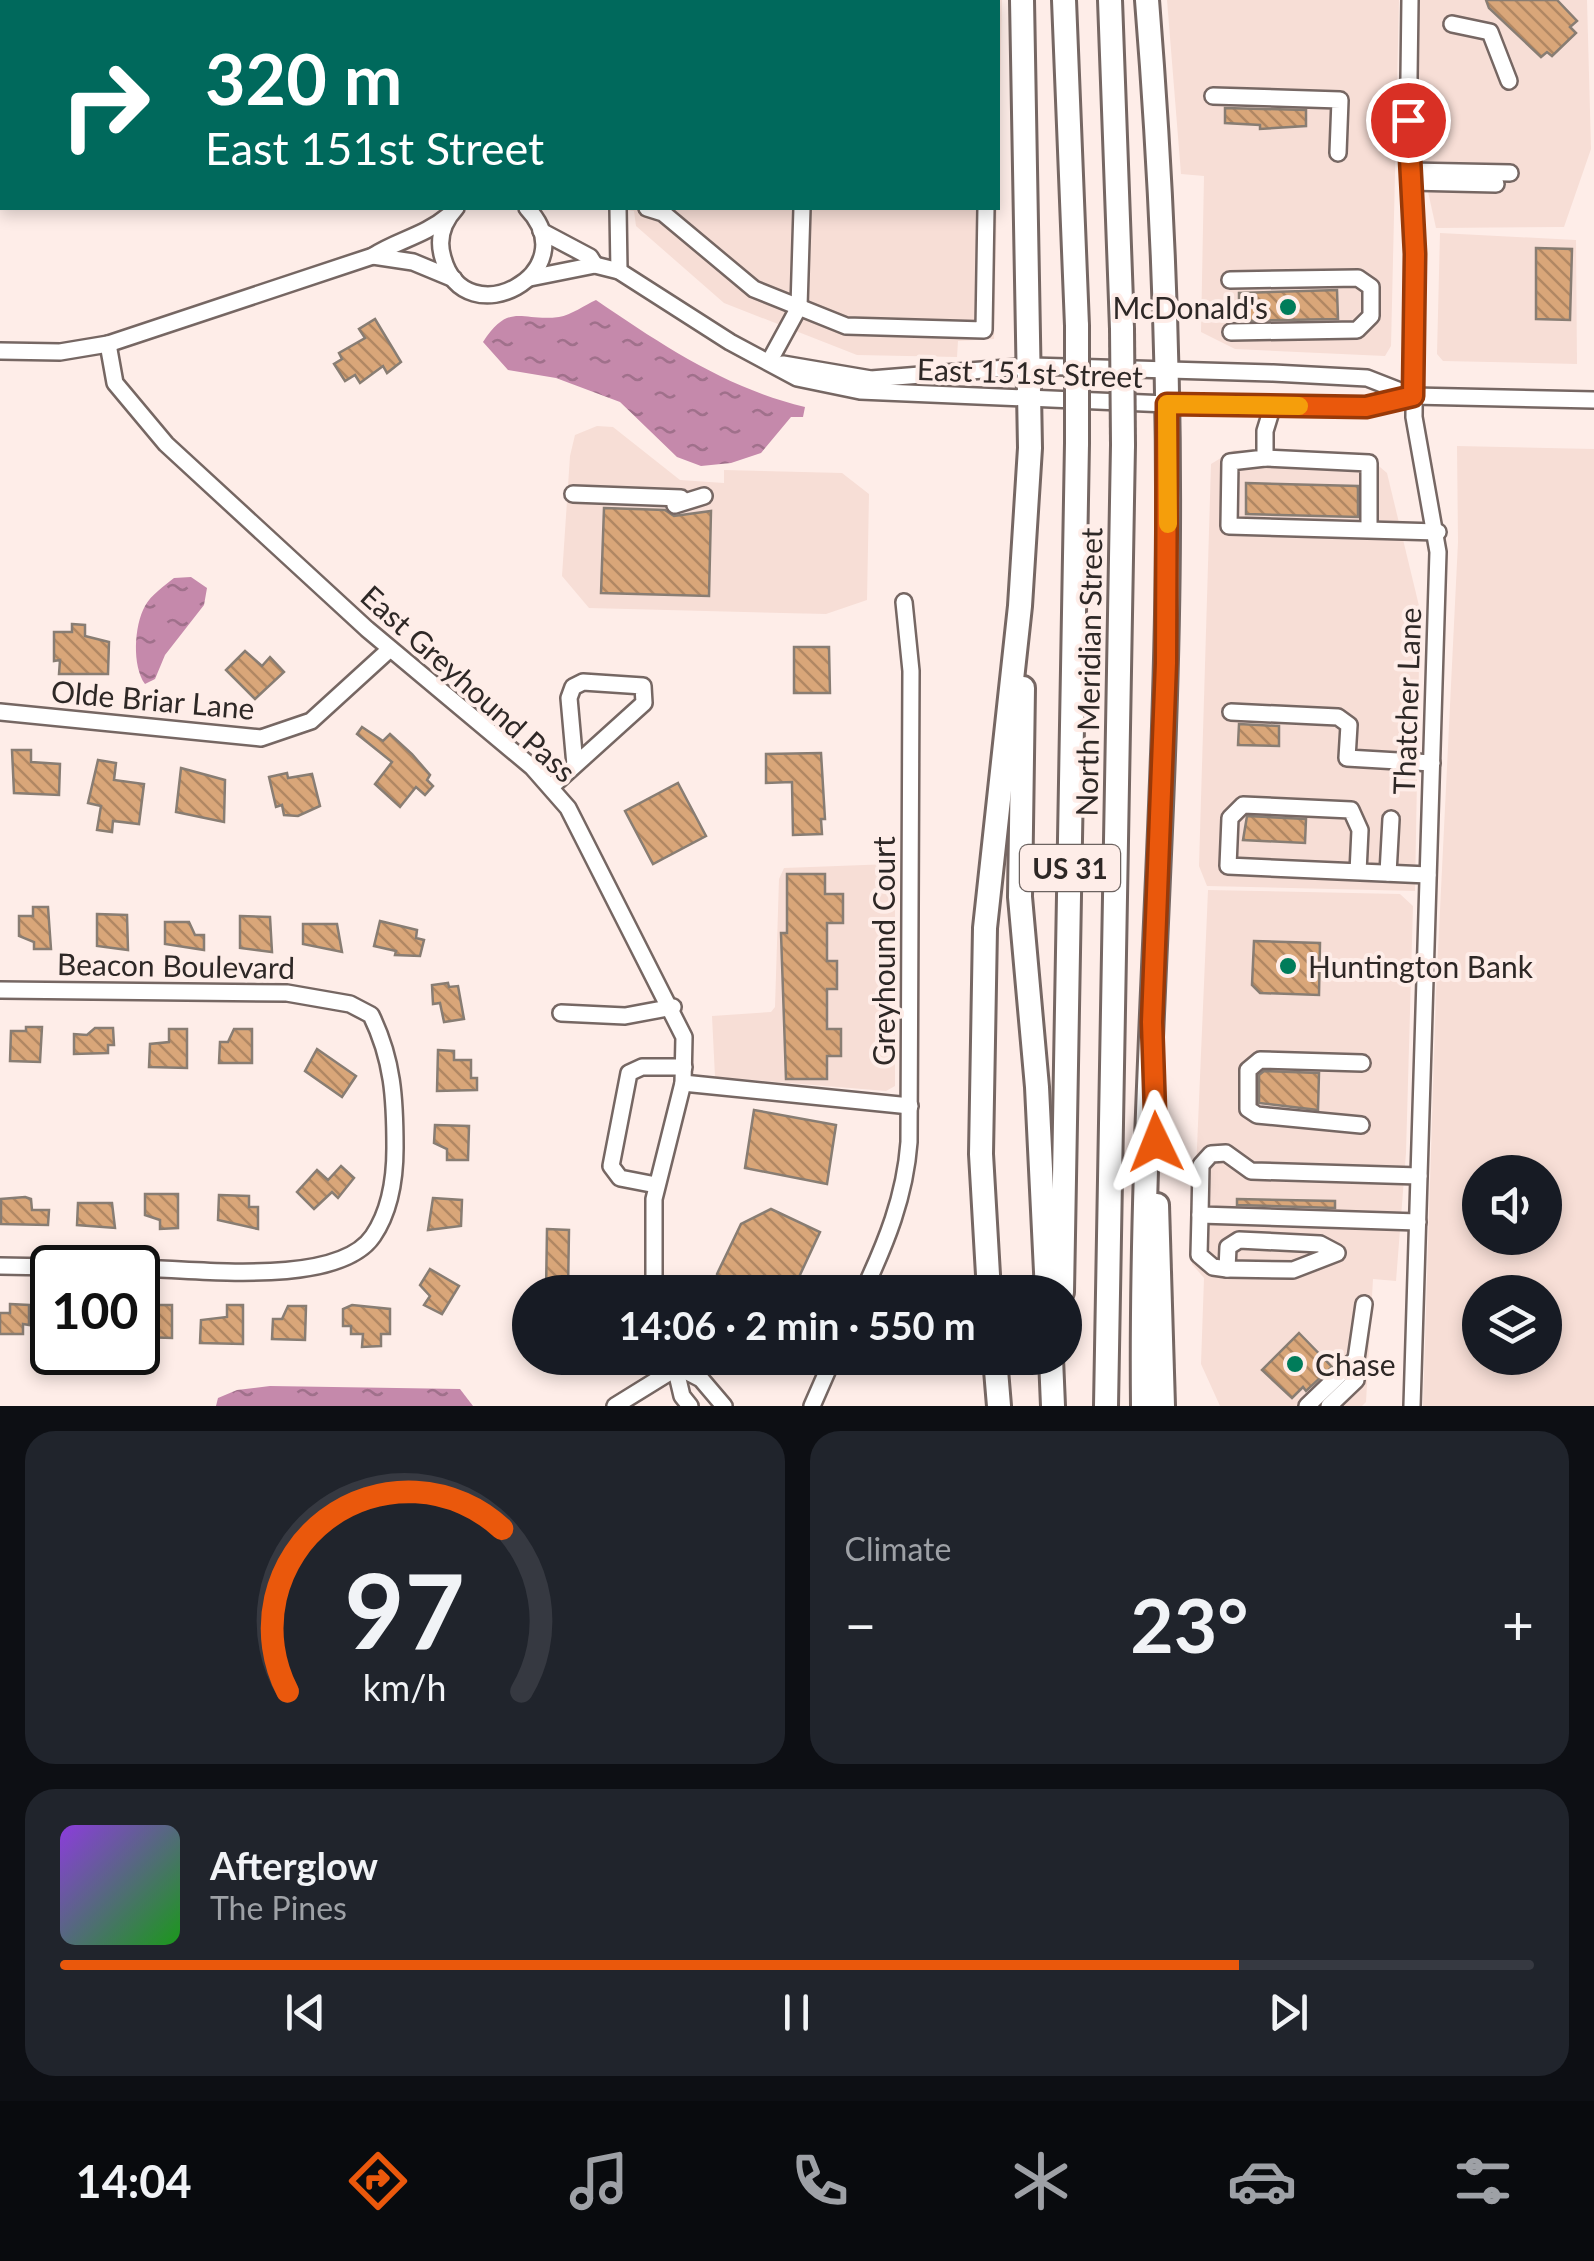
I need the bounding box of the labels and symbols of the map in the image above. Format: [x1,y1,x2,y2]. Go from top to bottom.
pin [1366,78,1451,163]
place label: McDonald's [1112,289,1268,325]
marker: McDonald's [1277,296,1299,318]
street label: East 151st Street [916,350,1144,394]
street label: North Meridian Street [1067,527,1109,817]
street label: East Greyhound Pass [354,577,584,789]
street label: Thatcher Lane [1385,607,1427,795]
street label: Olde Briar Lane [50,672,256,726]
street label: Greyhound Court [865,836,901,1066]
road number: US 31 [1020,845,1120,891]
street label: Beacon Boulevard [57,945,295,985]
place label: Huntington Bank [1308,948,1534,984]
marker: Huntington Bank [1277,955,1299,977]
position arrow [1104,1090,1208,1194]
speed limit sign: 100 [30,1245,160,1375]
place label: Chase [1315,1346,1396,1382]
marker: Chase [1284,1353,1306,1375]

